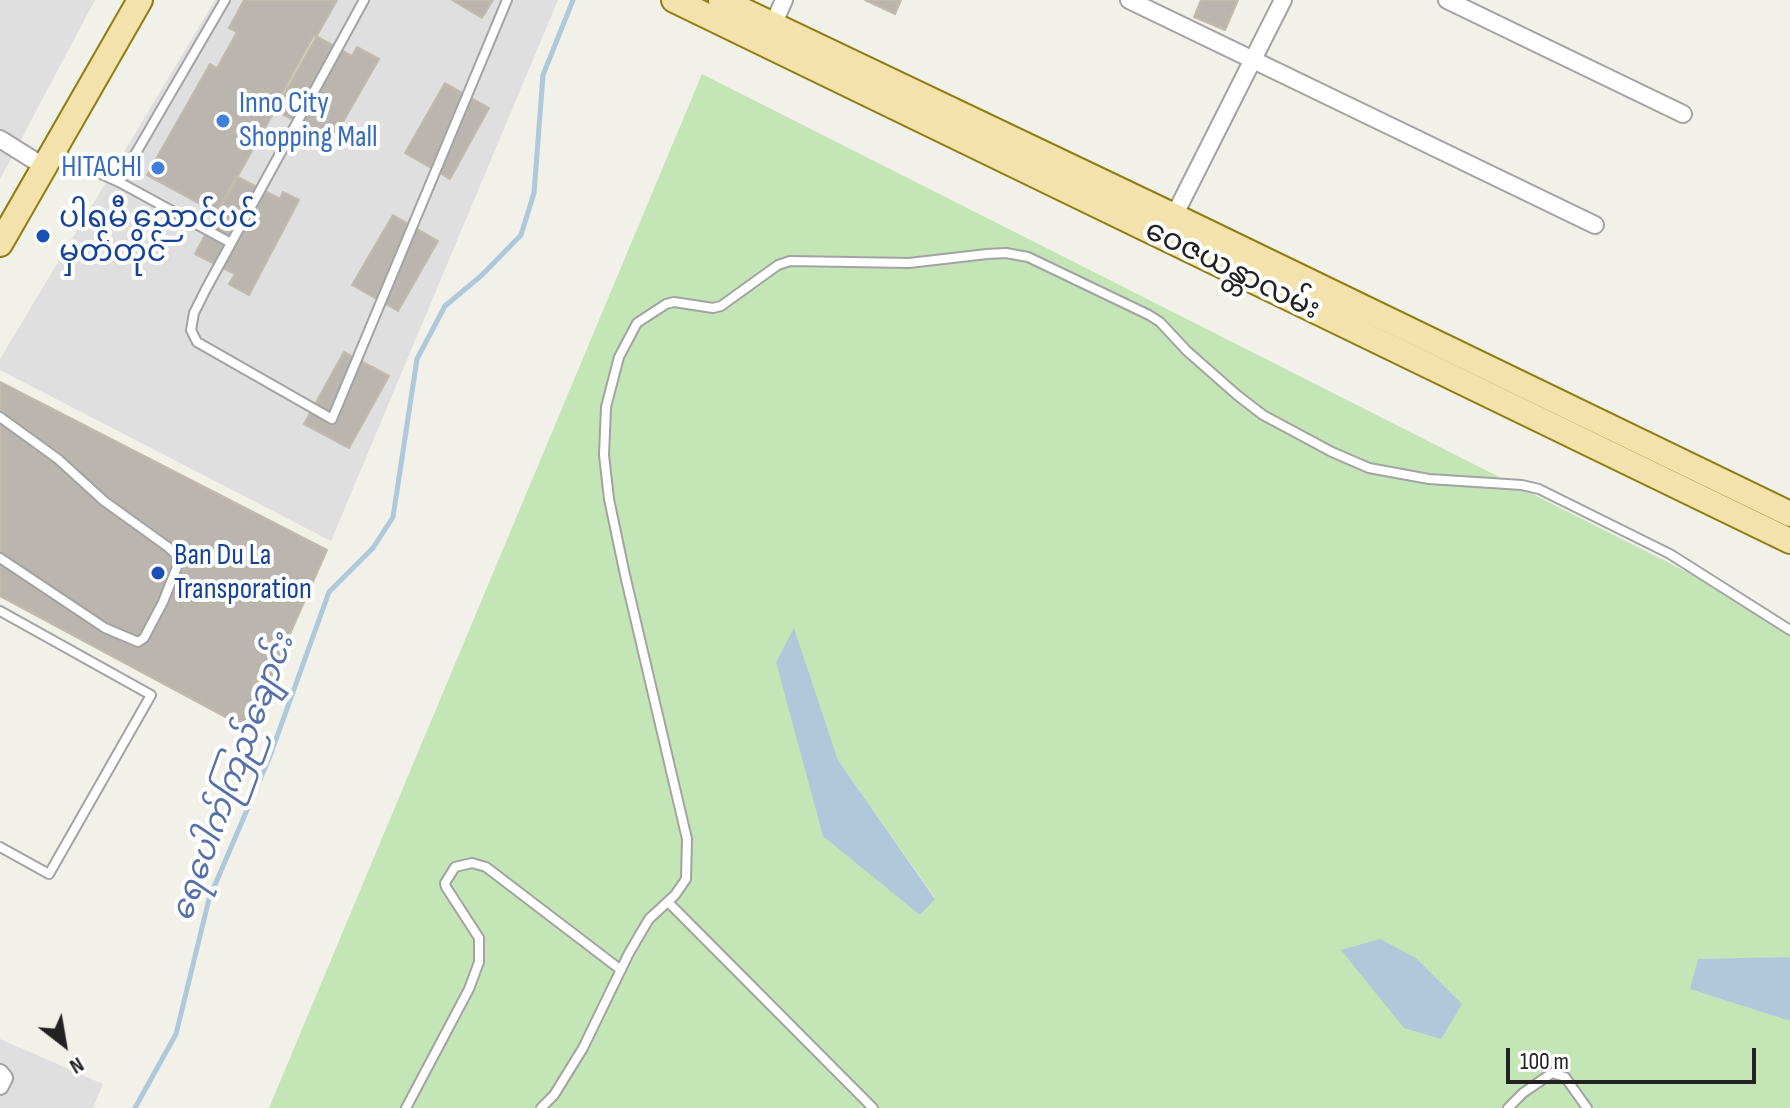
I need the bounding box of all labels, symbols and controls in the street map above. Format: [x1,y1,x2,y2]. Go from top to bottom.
place label: Inno City Shopping Mall [239,86,378,156]
marker: Inno City Shopping Mall [214,112,232,130]
place label: HITACHI [61,150,142,186]
marker: HITACHI [149,159,167,177]
place label: ပါရမီ ညောင်ပင် မှတ်တိုင် [59,201,258,272]
street label: ဝေဇယန္တာလမ်း [1139,213,1325,329]
marker: ပါရမီ ညောင်ပင် မှတ်တိုင် [34,227,52,245]
place label: Ban Du La Transporation [174,538,312,608]
marker: Ban Du La Transporation [149,564,167,582]
water label: ရေပေါက်ကြည်ချောင်း [164,629,304,927]
north arrow [24,1004,104,1084]
scale bar [1510,1032,1760,1082]
text: 100 m [1520,1047,1569,1076]
text: N [65,1050,89,1080]

